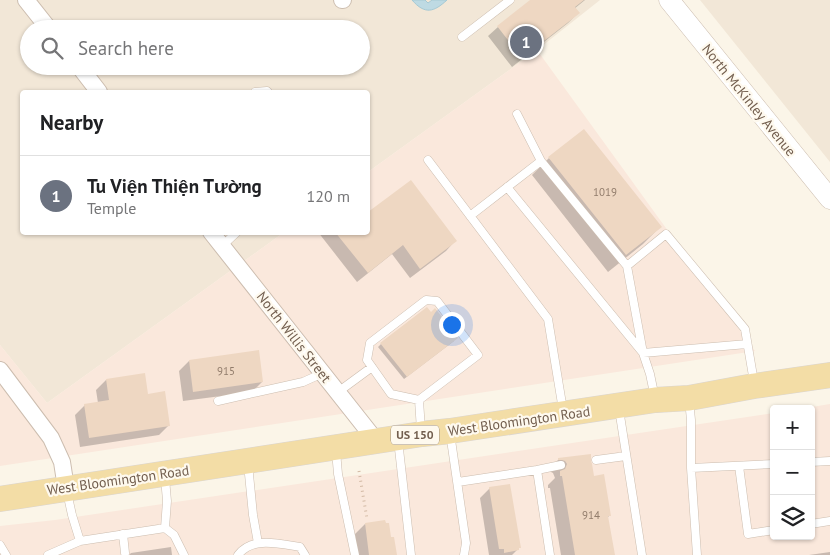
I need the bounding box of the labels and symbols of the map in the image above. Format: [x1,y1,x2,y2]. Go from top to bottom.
pin: 1 [510,23,542,61]
street label: North McKinley Avenue [698,40,800,160]
house number: 1019 [593,185,617,199]
street label: North Willis Street [253,288,335,386]
your location [439,312,465,338]
house number: 915 [217,364,235,378]
street label: West Bloomington Road [447,402,591,440]
road number: US 150 [391,426,439,444]
street label: West Bloomington Road [46,461,190,499]
house number: 914 [582,508,600,522]

